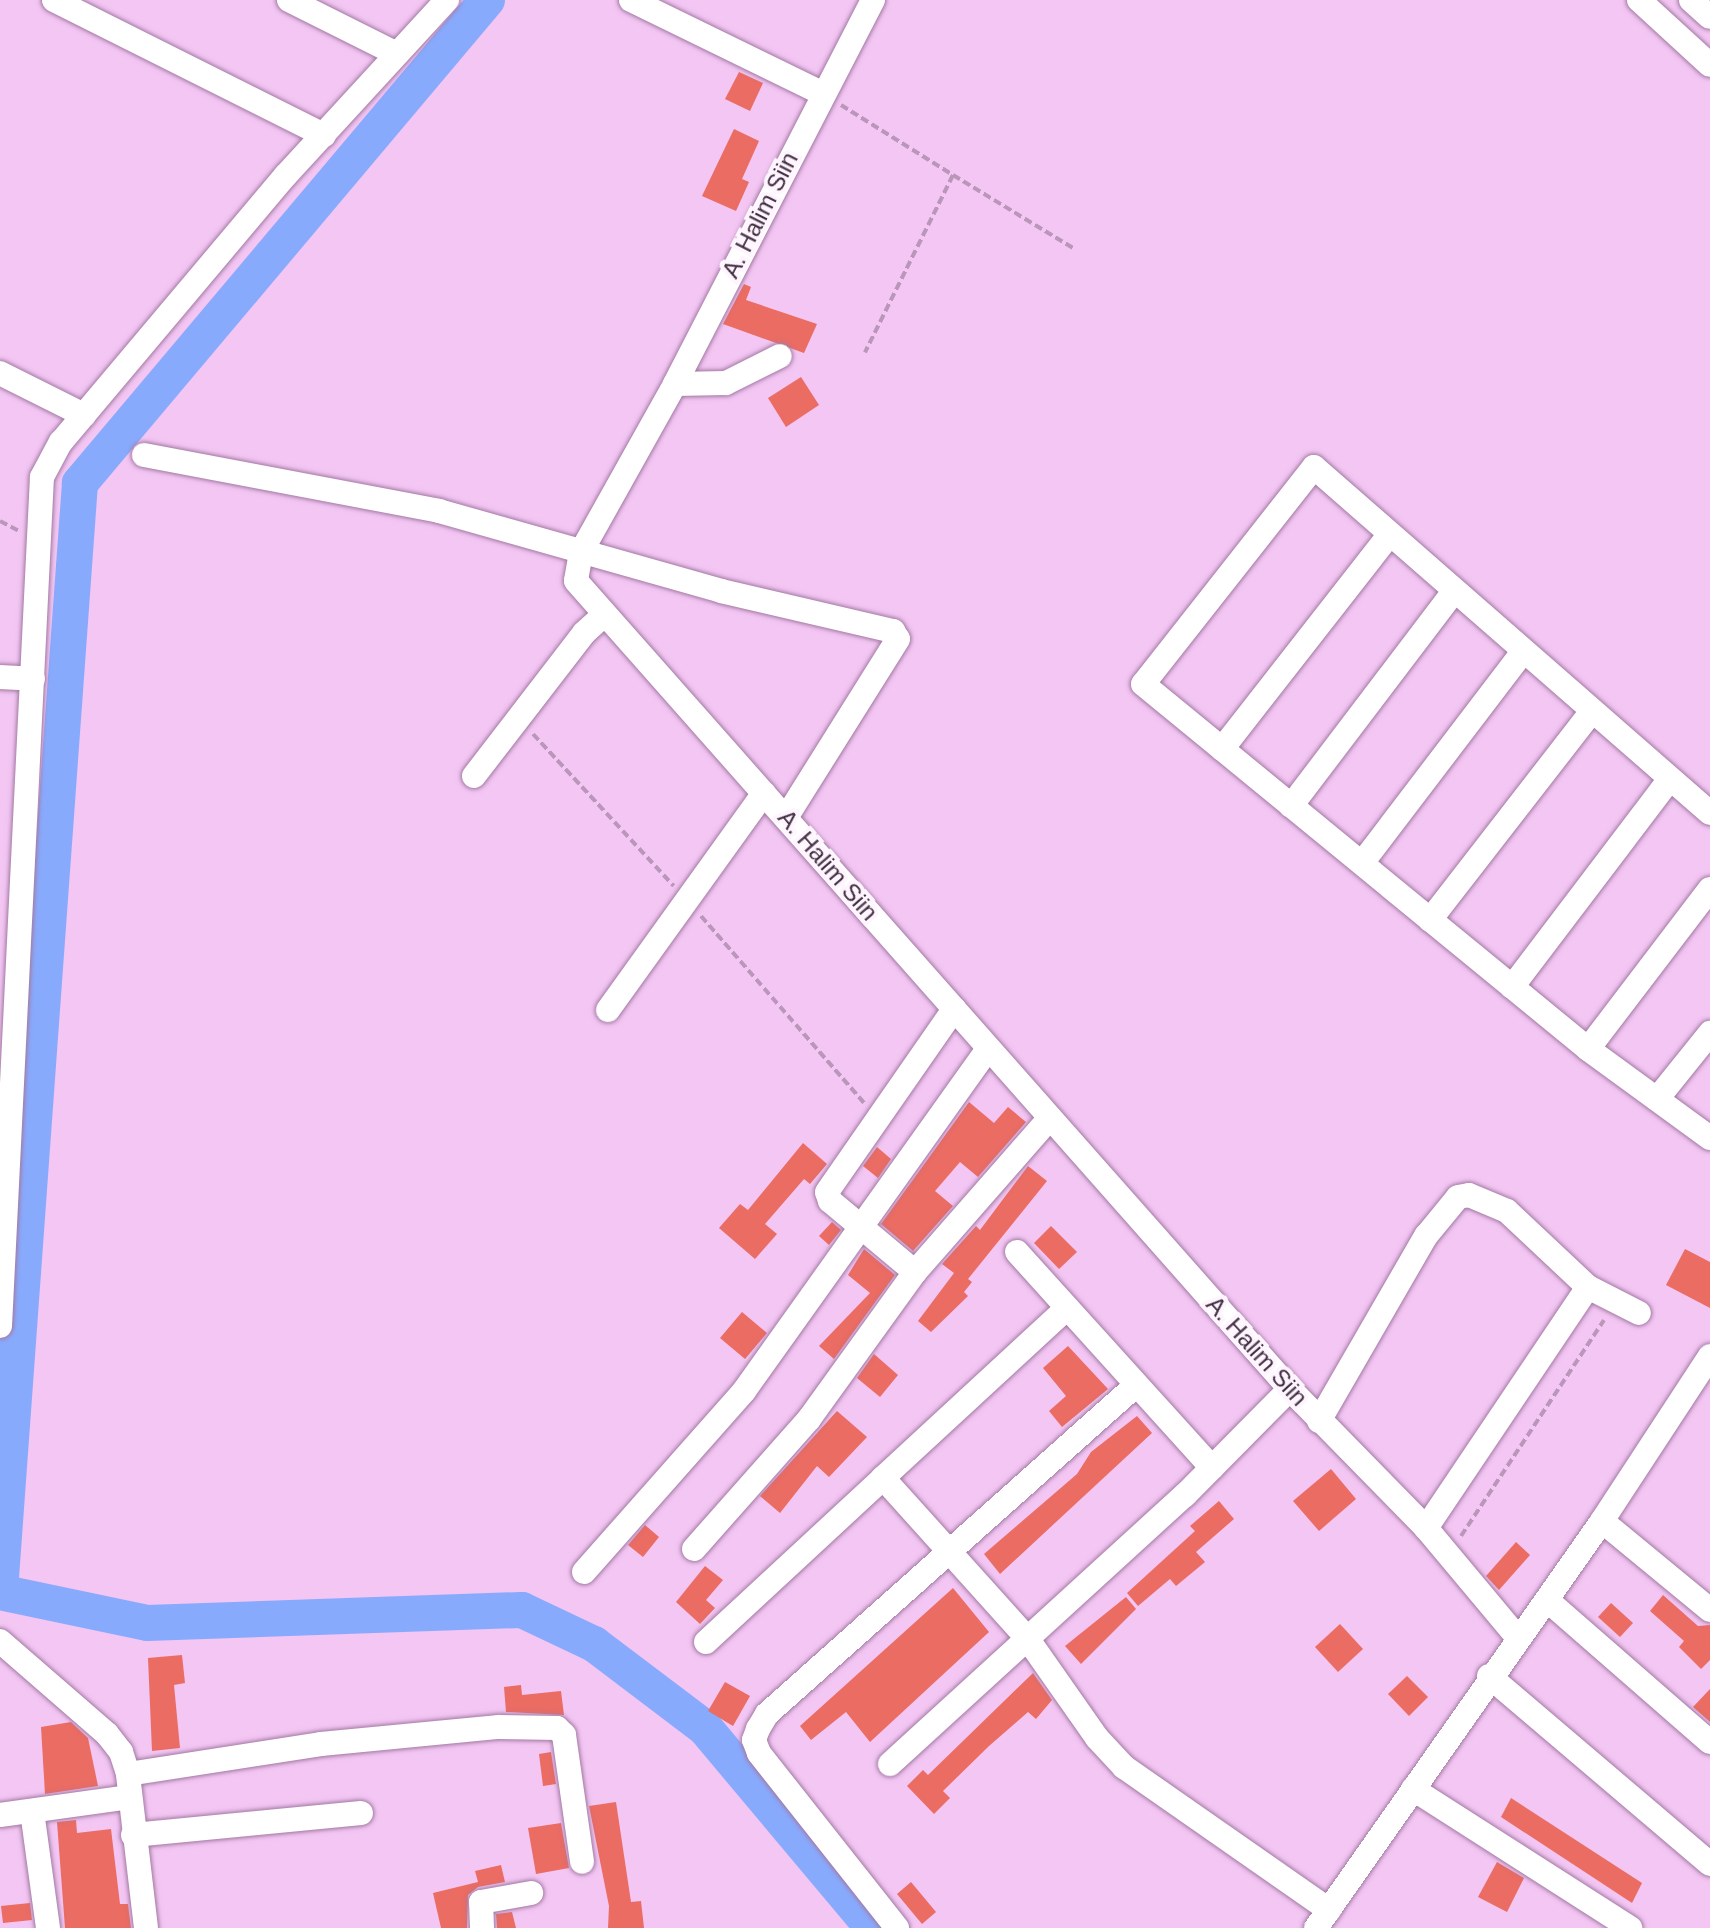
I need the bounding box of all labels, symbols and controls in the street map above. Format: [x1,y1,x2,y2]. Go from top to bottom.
street label: A. Halim Siin [716,147,804,283]
street label: A. Halim Siin [772,804,884,926]
street label: A. Halim Siin [1200,1290,1314,1412]

